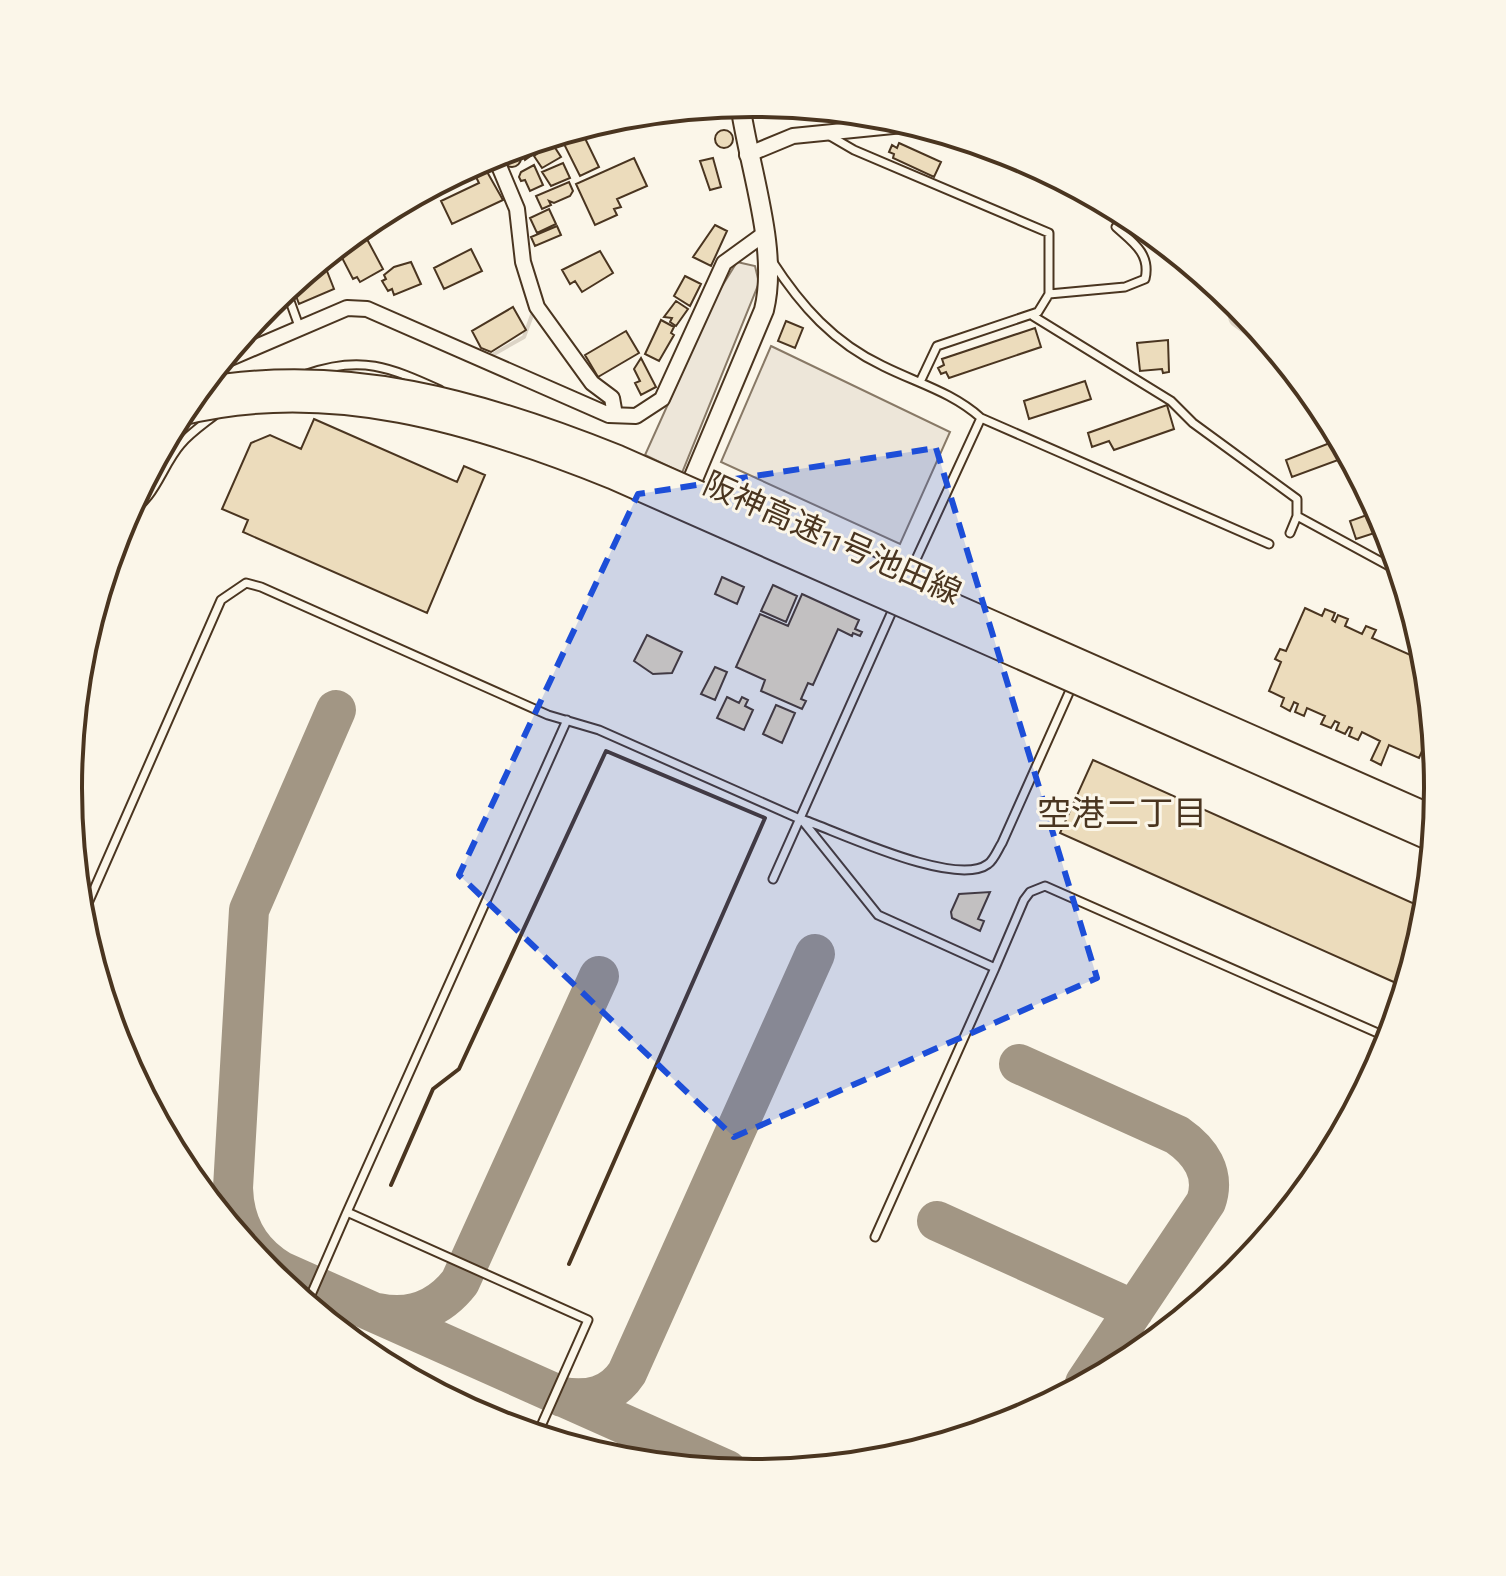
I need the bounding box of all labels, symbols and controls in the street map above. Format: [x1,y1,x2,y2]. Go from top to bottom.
street label: 阪神高速11号池田線 [698,466,966,610]
district label: 空港二丁目 [1037,796,1207,832]

